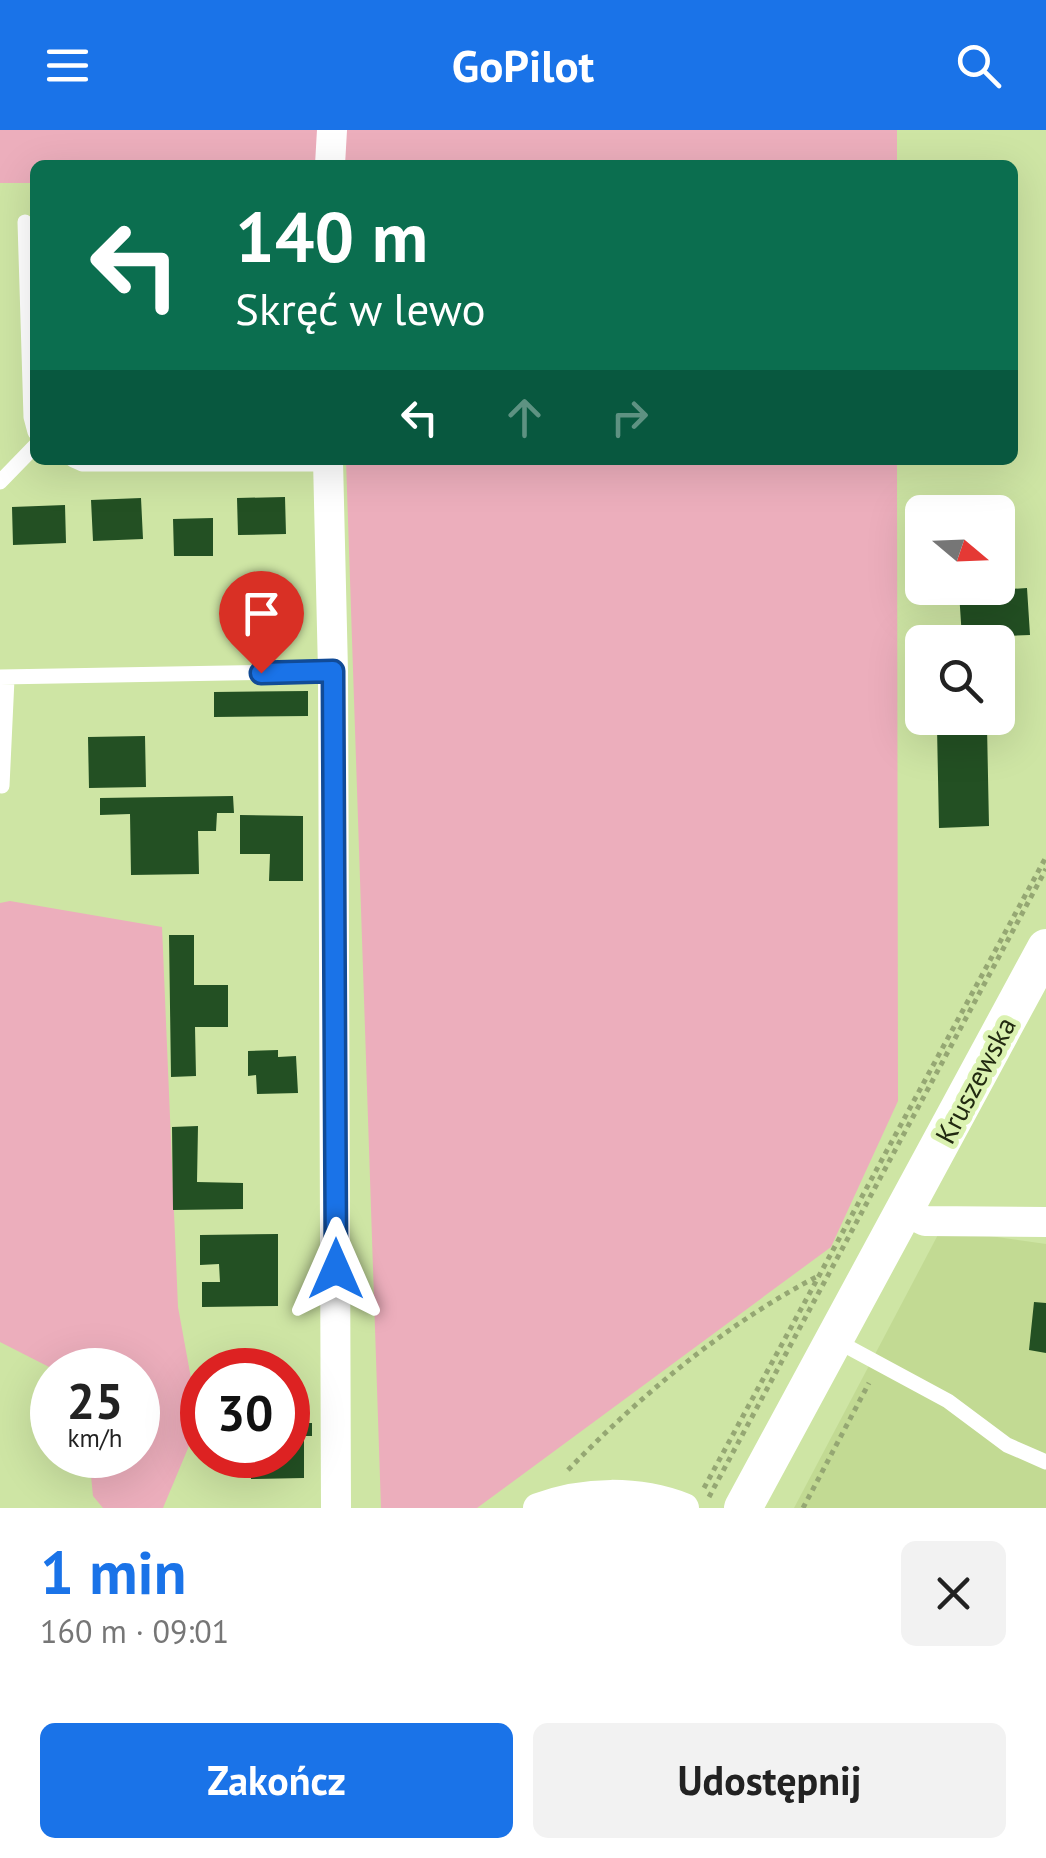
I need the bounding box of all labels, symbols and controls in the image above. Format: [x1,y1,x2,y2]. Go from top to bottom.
text: GoPilot [452,36,594,94]
icon: menu [40,38,95,93]
icon: search [951,38,1006,93]
text: 140 m [235,191,428,281]
icon: left [70,200,200,330]
text: Skręć w lewo [235,279,486,337]
icon: left [392,390,447,445]
icon: ahead [497,390,552,445]
icon: right [602,390,657,445]
north arrow [905,495,1015,605]
map controls [905,495,1015,735]
pin [219,571,304,674]
icon: arrive [234,586,289,641]
button: search [905,625,1015,735]
street label: Kruszewska [926,1010,1024,1150]
position arrow [284,1217,388,1321]
speed limit sign: 30 [180,1348,310,1478]
text: 25 [67,1368,123,1433]
text: km/h [68,1422,122,1454]
text: 1 min [40,1533,186,1611]
button: close [901,1541,1006,1646]
text: 160 m · 09:01 [40,1610,229,1652]
button: Zakończ [40,1723,513,1838]
button: Udostępnij [533,1723,1006,1838]

